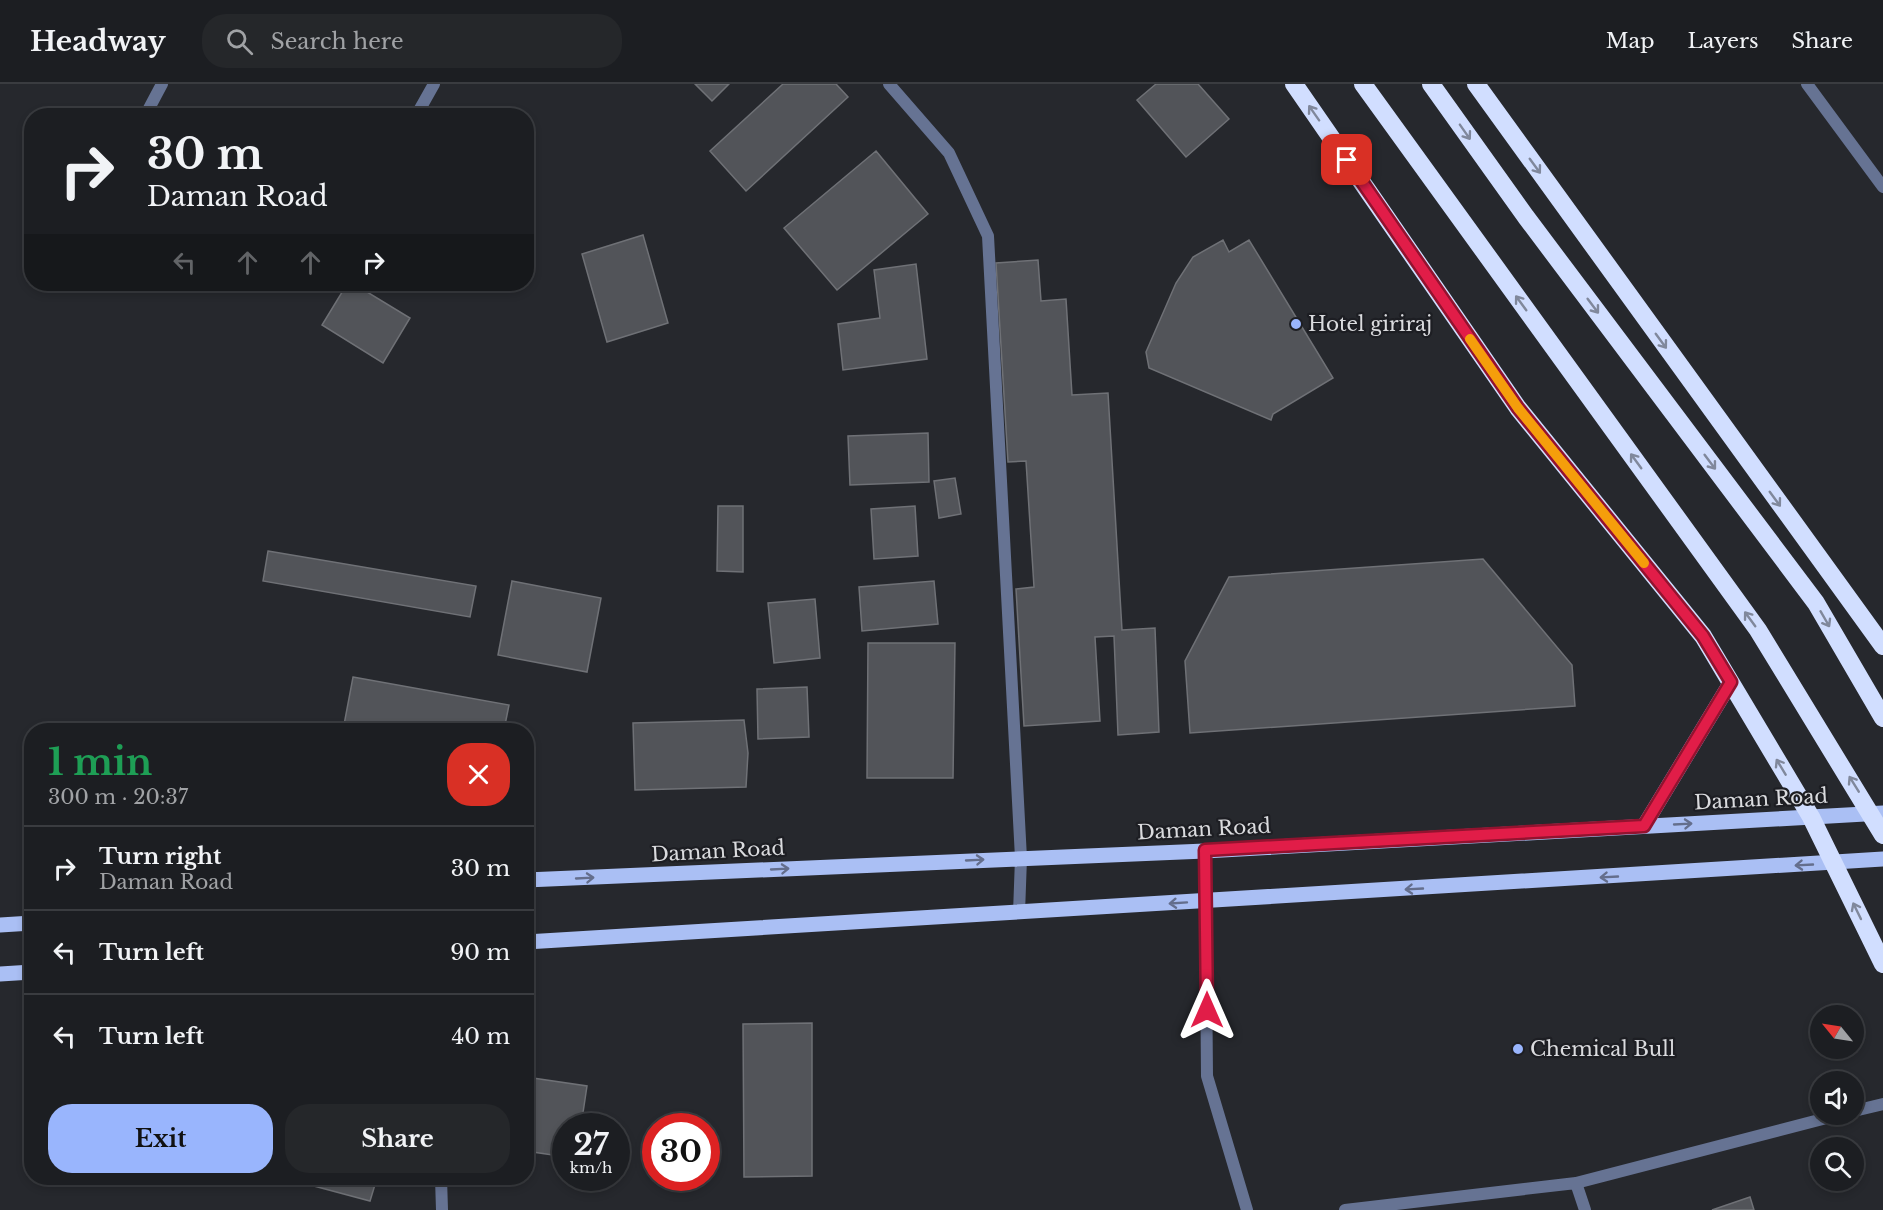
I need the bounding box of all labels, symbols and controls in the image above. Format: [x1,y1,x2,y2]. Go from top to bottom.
search box [202,14,622,68]
text: Headway [30,24,166,59]
icon: search [223,25,256,58]
text: Search here [271,28,404,55]
text: Map [1606,28,1655,54]
text: Layers [1688,28,1759,54]
text: Share [1792,28,1853,54]
one-way arrow [1308,106,1320,122]
one-way arrow [1459,123,1471,139]
text: 30 m [147,128,263,180]
icon: right [48,132,126,210]
pin [1321,134,1372,185]
icon: arrive [1330,143,1363,176]
one-way arrow [1529,157,1541,173]
text: Daman Road [147,180,328,213]
icon: left [168,246,201,279]
icon: ahead [231,246,264,279]
icon: ahead [294,246,327,279]
icon: right [357,246,390,279]
one-way arrow [1515,296,1527,312]
one-way arrow [1586,298,1599,314]
place label: Hotel giriraj [1308,312,1432,336]
marker: Hotel giriraj [1289,317,1303,331]
one-way arrow [1655,333,1667,349]
one-way arrow [1630,454,1642,470]
one-way arrow [1703,454,1716,470]
one-way arrow [1769,490,1782,506]
one-way arrow [1819,610,1831,627]
one-way arrow [1744,611,1756,627]
text: 1 min [48,740,152,785]
button: close [447,743,510,806]
one-way arrow [1775,759,1787,776]
one-way arrow [1847,776,1859,793]
street label: Daman Road [1694,784,1828,814]
text: 300 m · 20:37 [48,785,188,809]
street label: Daman Road [1137,814,1271,844]
one-way arrow [1673,819,1693,830]
street label: Daman Road [651,836,785,866]
text: Turn right [99,843,221,870]
icon: right [48,852,81,885]
text: 30 m [451,855,510,882]
one-way arrow [964,855,984,866]
one-way arrow [1794,860,1814,871]
one-way arrow [769,863,789,875]
text: Daman Road [99,870,233,894]
one-way arrow [1600,871,1620,882]
one-way arrow [574,872,594,883]
one-way arrow [1405,883,1425,894]
one-way arrow [1168,897,1188,908]
one-way arrow [1851,903,1862,921]
icon: left [48,936,81,969]
text: Turn left [99,939,204,966]
text: 90 m [450,939,510,966]
position arrow [1175,978,1239,1042]
north arrow [1810,1005,1864,1059]
map controls [1810,1005,1864,1191]
icon: left [48,1020,81,1053]
text: Turn left [99,1023,204,1050]
text: 40 m [452,1023,510,1050]
place label: Chemical Bull [1530,1037,1675,1061]
marker: Chemical Bull [1511,1042,1525,1056]
button: sound [1810,1071,1864,1125]
button: Exit [48,1104,273,1173]
button: Share [285,1104,510,1173]
speed limit sign: 30 [642,1113,720,1191]
text: 27 [573,1126,609,1163]
button: search [1810,1137,1864,1191]
text: km/h [570,1158,612,1177]

